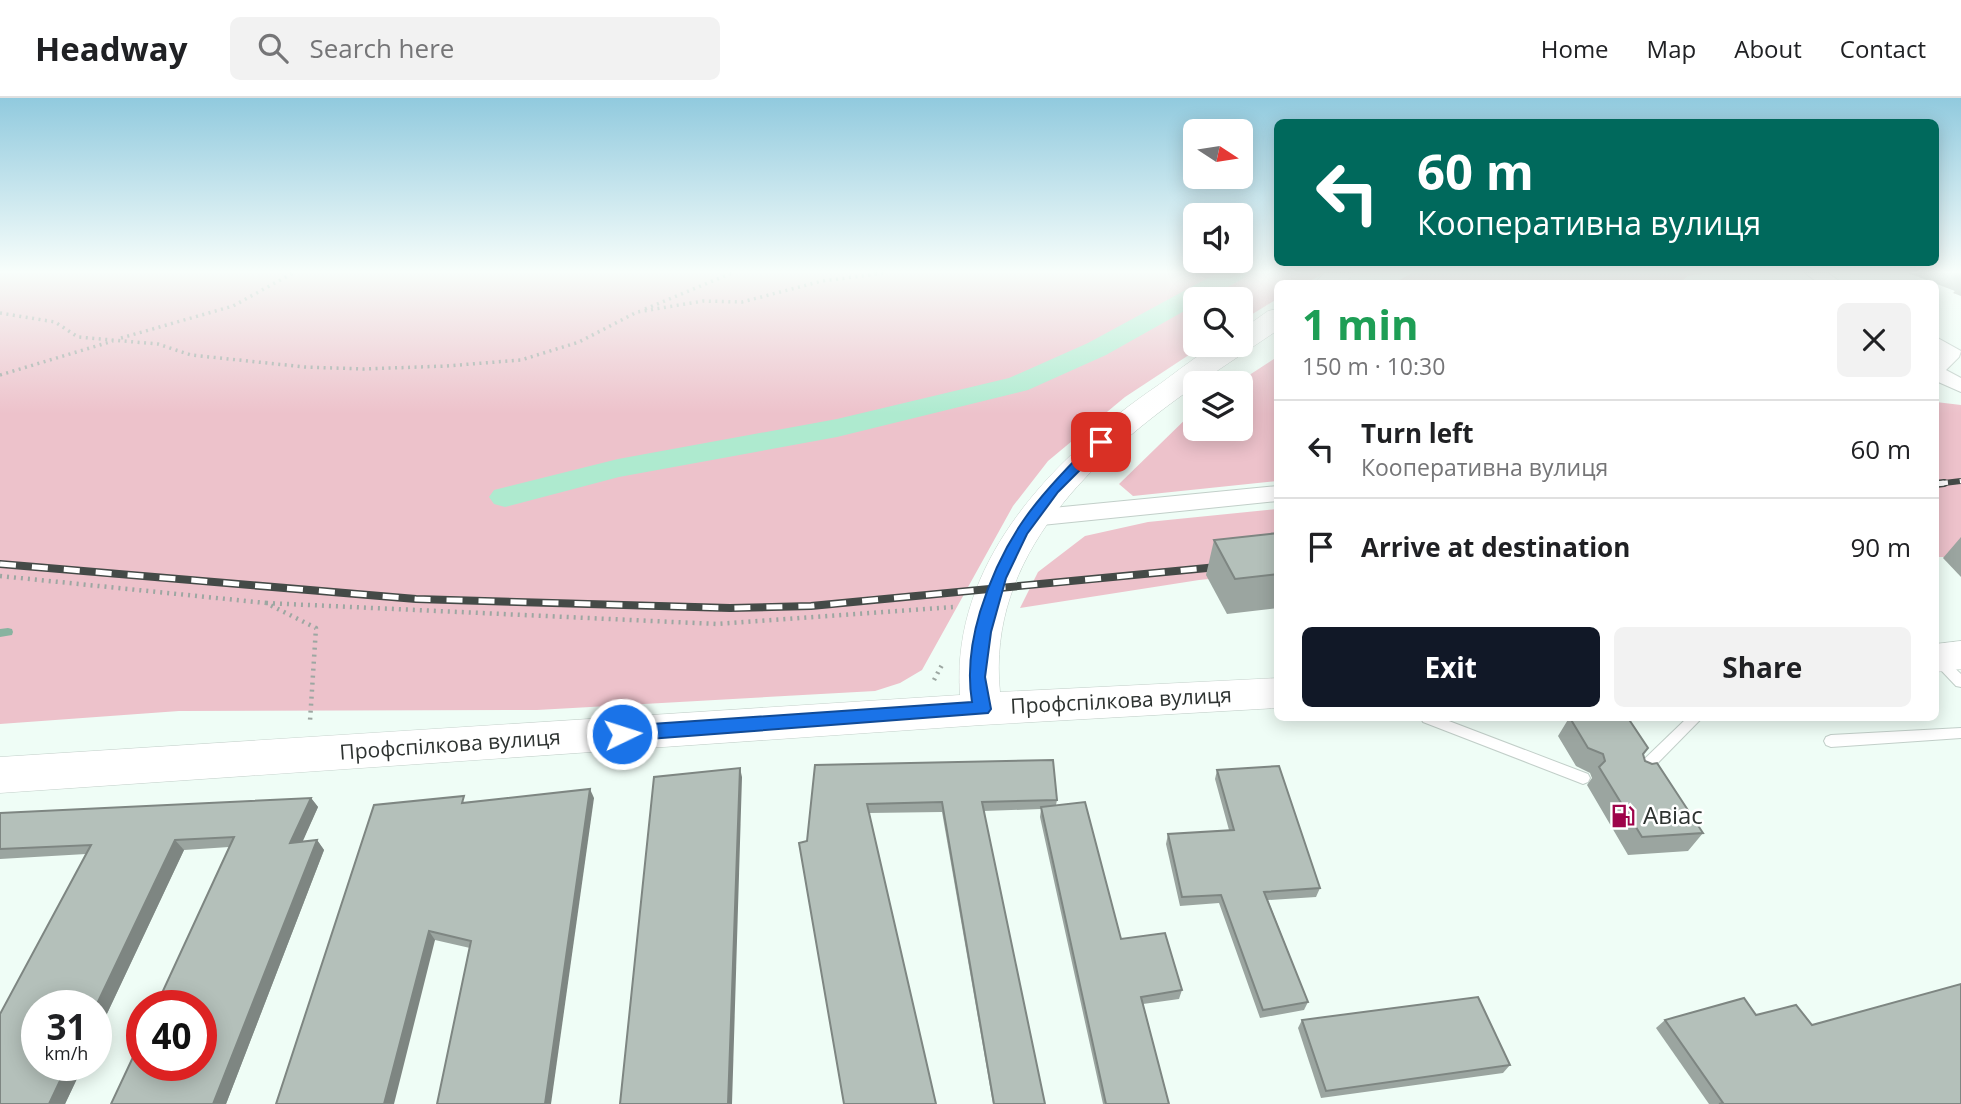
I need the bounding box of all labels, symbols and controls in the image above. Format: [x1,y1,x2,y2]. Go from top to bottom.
search box [230,17,720,80]
text: Headway [35,26,188,71]
icon: search [254,29,292,67]
text: Search here [310,30,454,66]
text: Home [1541,32,1609,65]
text: Map [1647,32,1696,65]
text: About [1734,32,1802,65]
text: Contact [1840,32,1926,65]
north arrow [1183,119,1253,189]
map controls [1183,119,1253,441]
text: 60 m [1417,138,1534,204]
icon: left [1302,147,1393,238]
text: Кооперативна вулиця [1417,201,1761,244]
button: sound [1183,203,1253,273]
button: search [1183,287,1253,357]
text: 1 min [1302,295,1419,352]
button: close [1837,303,1911,377]
text: 150 m · 10:30 [1302,350,1445,382]
button: layers [1183,371,1253,441]
pin [1071,412,1131,472]
text: Turn left [1361,415,1473,451]
icon: arrive [1082,423,1120,461]
icon: left [1302,430,1340,468]
text: 60 m [1850,431,1911,467]
text: Кооперативна вулиця [1361,451,1608,483]
icon: arrive [1302,528,1340,566]
text: Arrive at destination [1361,529,1630,565]
text: 90 m [1850,529,1911,565]
button: Exit [1302,627,1600,707]
button: Share [1614,627,1911,707]
street label: Профспілкова вулиця [1010,680,1232,720]
position arrow [585,697,659,771]
street label: Профспілкова вулиця [338,722,561,766]
place label: Авіас [1643,798,1703,831]
fuel station icon: Авіас [1609,802,1637,830]
speed limit sign: 40 [126,990,217,1081]
text: 31 [46,1003,87,1050]
text: km/h [45,1041,88,1065]

